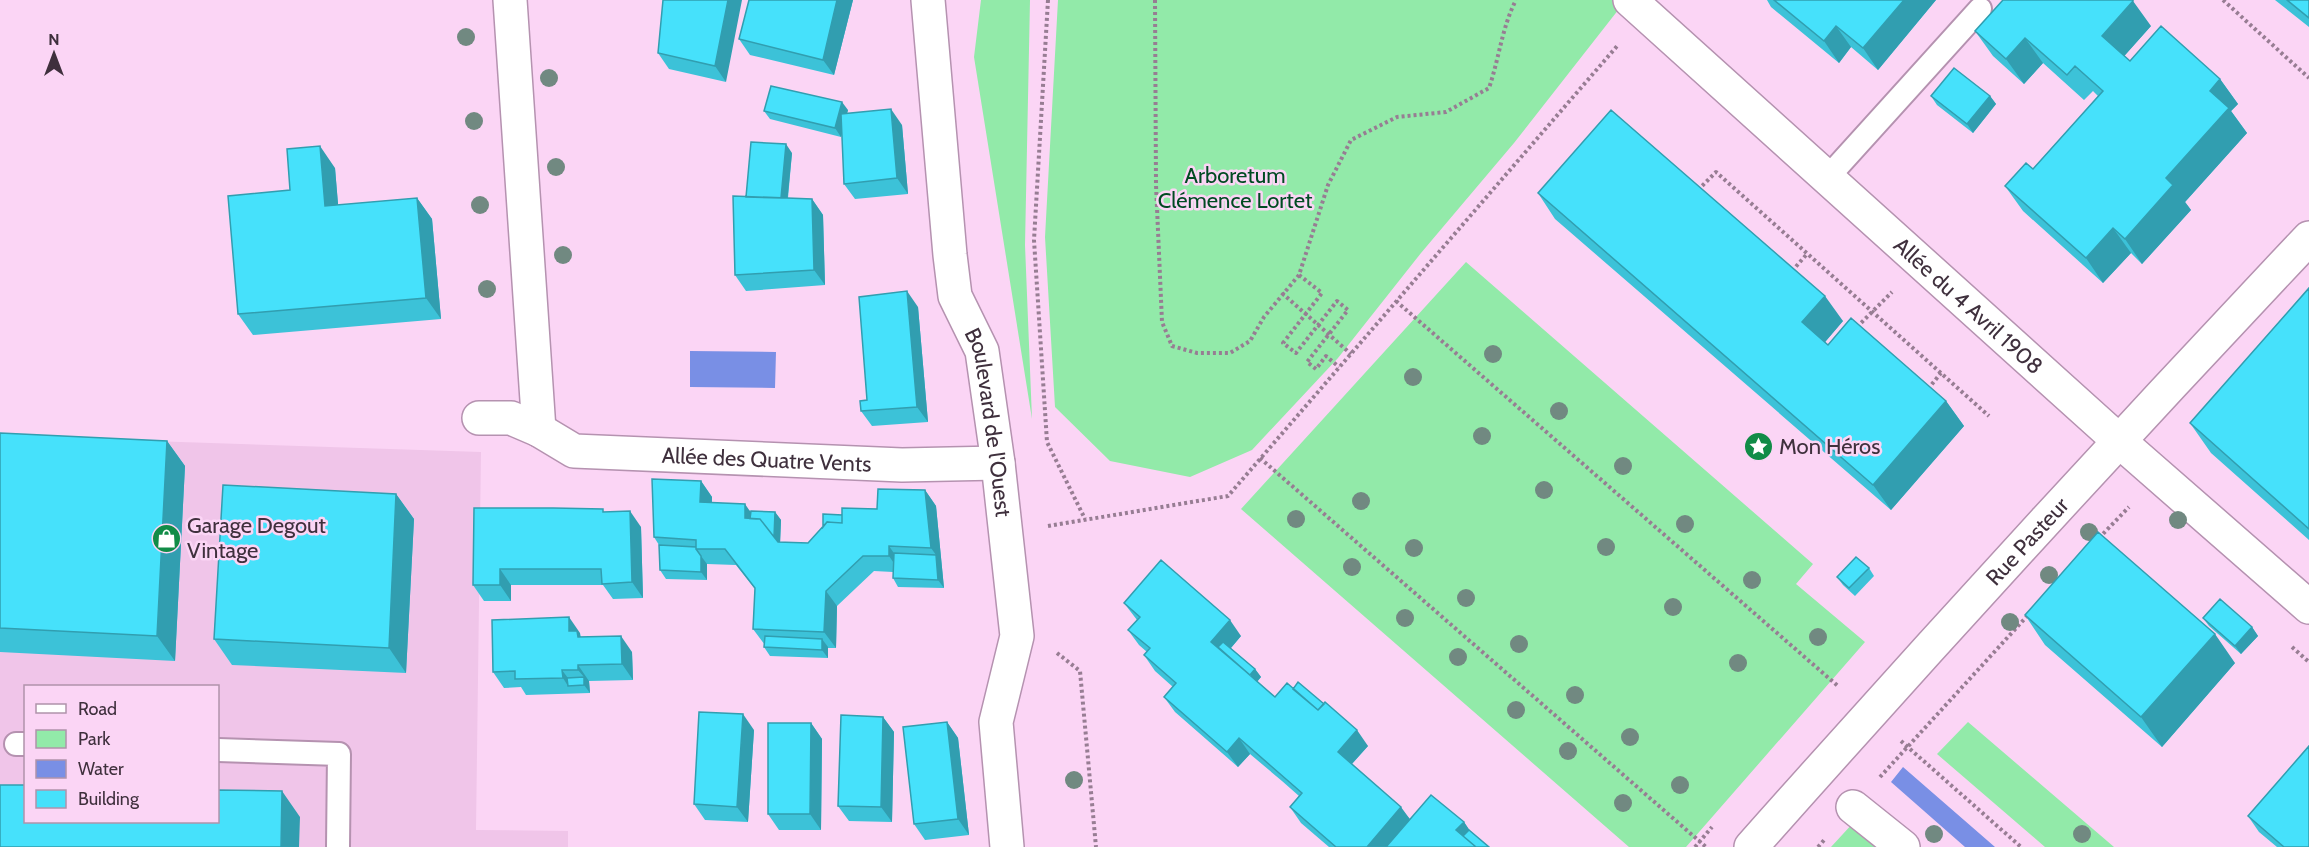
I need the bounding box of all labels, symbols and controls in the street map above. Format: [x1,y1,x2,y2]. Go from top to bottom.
north arrow [24,24,84,84]
text: N [48,30,60,49]
park label: Arboretum Clémence Lortet [1158,162,1313,214]
street label: Allée du 4 Avril 1908 [1889,231,2049,379]
street label: Boulevard de l'Ouest [959,323,1017,519]
place icon: Mon Héros [1742,430,1774,462]
place label: Mon Héros [1779,433,1880,460]
street label: Allée des Quatre Vents [661,441,872,477]
street label: Rue Pasteur [1980,491,2074,591]
place label: Garage Degout Vintage [187,512,327,564]
shop icon: Garage Degout Vintage [150,522,182,554]
legend [24,685,219,823]
text: Road [78,698,117,720]
text: Park [78,728,111,750]
text: Water [78,758,124,780]
text: Building [78,788,140,810]

